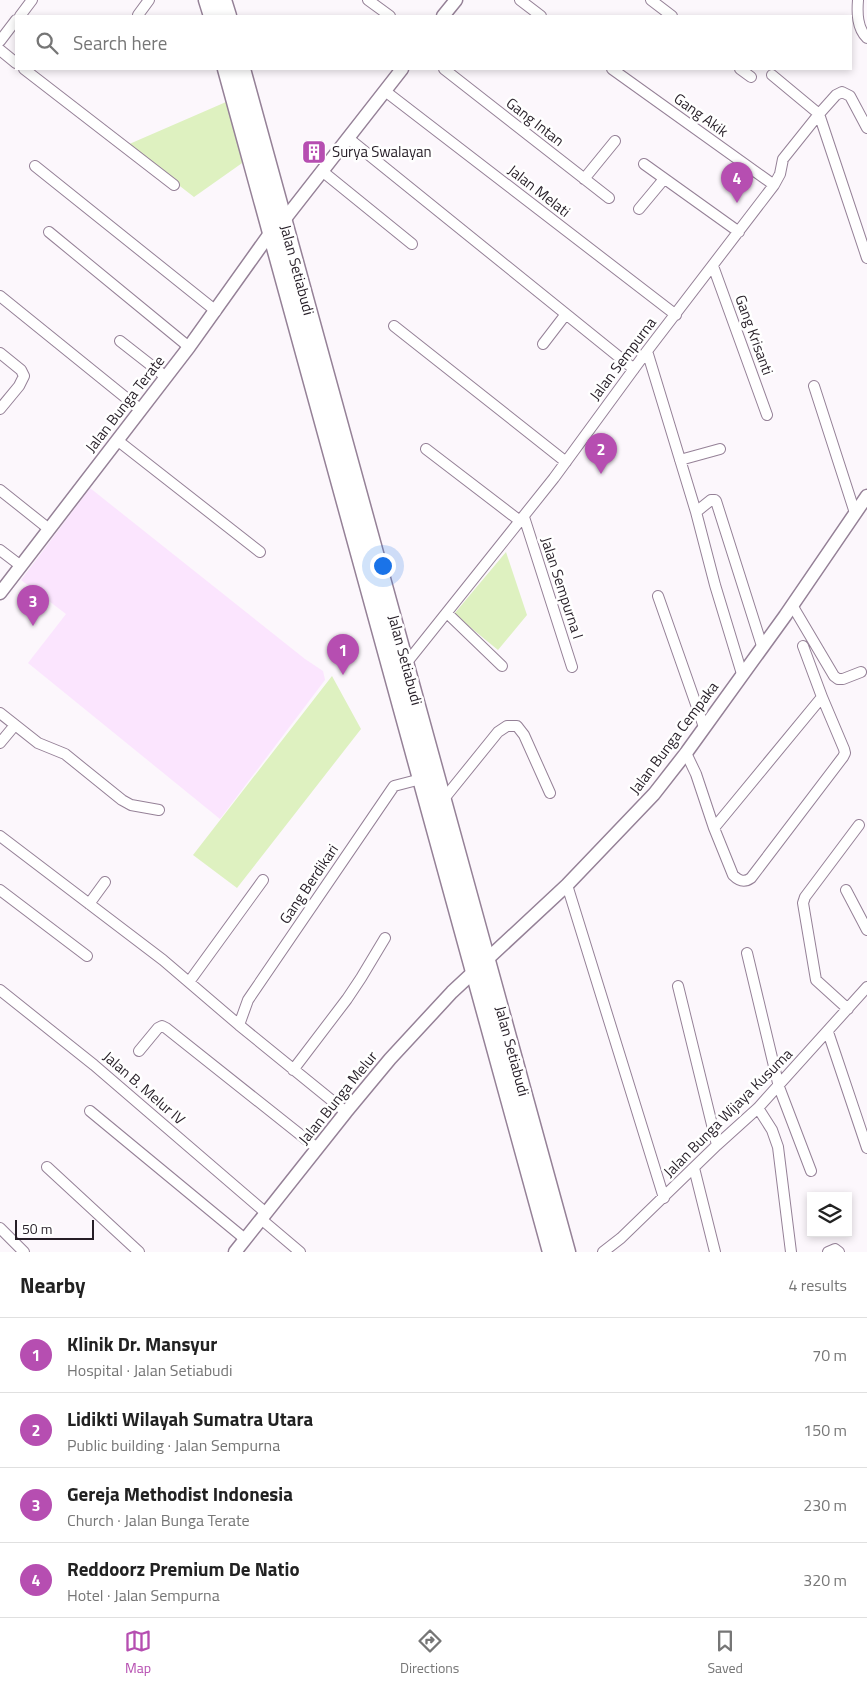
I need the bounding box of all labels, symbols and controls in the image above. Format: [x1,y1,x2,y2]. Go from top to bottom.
search box [15,15,852,70]
text: Search here [73,28,167,57]
icon: search [33,29,61,57]
street label: Gang Akik [669,87,733,142]
street label: Gang Intan [501,92,569,152]
building icon: Surya Swalayan [301,139,327,165]
place label: Surya Swalayan [332,140,432,163]
street label: Jalan Melati [503,159,575,222]
pin: 4 [721,162,753,203]
street label: Jalan Setiabudi [274,222,321,318]
street label: Gang Krisanti [729,292,780,378]
street label: Jalan Sempurna [584,312,662,405]
street label: Jalan Bunga Terate [79,350,170,457]
pin: 2 [585,433,617,474]
street label: Jalan Sempurna I [535,534,590,642]
your location [370,553,396,579]
pin: 3 [17,585,49,626]
street label: Jalan Setiabudi [382,612,429,708]
pin: 1 [327,634,359,675]
street label: Jalan Bunga Cempaka [623,676,724,799]
street label: Gang Berdikari [273,839,344,928]
street label: Jalan Setiabudi [489,1003,536,1099]
street label: Jalan Bunga Wijaya Kusuma [658,1042,798,1182]
street label: Jalan B. Melur IV [98,1045,191,1130]
street label: Jalan Bunga Melur [293,1046,383,1149]
map controls [807,1192,852,1237]
button: layers [807,1192,852,1237]
scale bar [15,1217,94,1240]
text: 50 m [22,1218,52,1239]
text: Nearby [20,1269,85,1301]
text: 4 results [788,1273,847,1297]
text: Klinik Dr. Mansyur [67,1329,217,1358]
text: 1 [32,1343,40,1367]
text: 70 m [812,1343,847,1367]
text: Hospital · Jalan Setiabudi [67,1358,233,1382]
text: Lidikti Wilayah Sumatra Utara [67,1404,313,1433]
text: 2 [32,1418,40,1442]
text: 150 m [803,1418,847,1442]
text: Public building · Jalan Sempurna [67,1433,280,1457]
text: Gereja Methodist Indonesia [67,1479,293,1508]
text: 3 [32,1493,40,1517]
text: 230 m [803,1493,847,1517]
text: Church · Jalan Bunga Terate [67,1508,250,1532]
text: Reddoorz Premium De Natio [67,1554,300,1583]
text: 4 [32,1568,40,1592]
text: 320 m [803,1568,847,1592]
text: Hotel · Jalan Sempurna [67,1583,220,1607]
tab: Map [124,1627,152,1678]
tab: Directions [400,1627,459,1678]
tab: Saved [707,1627,743,1678]

